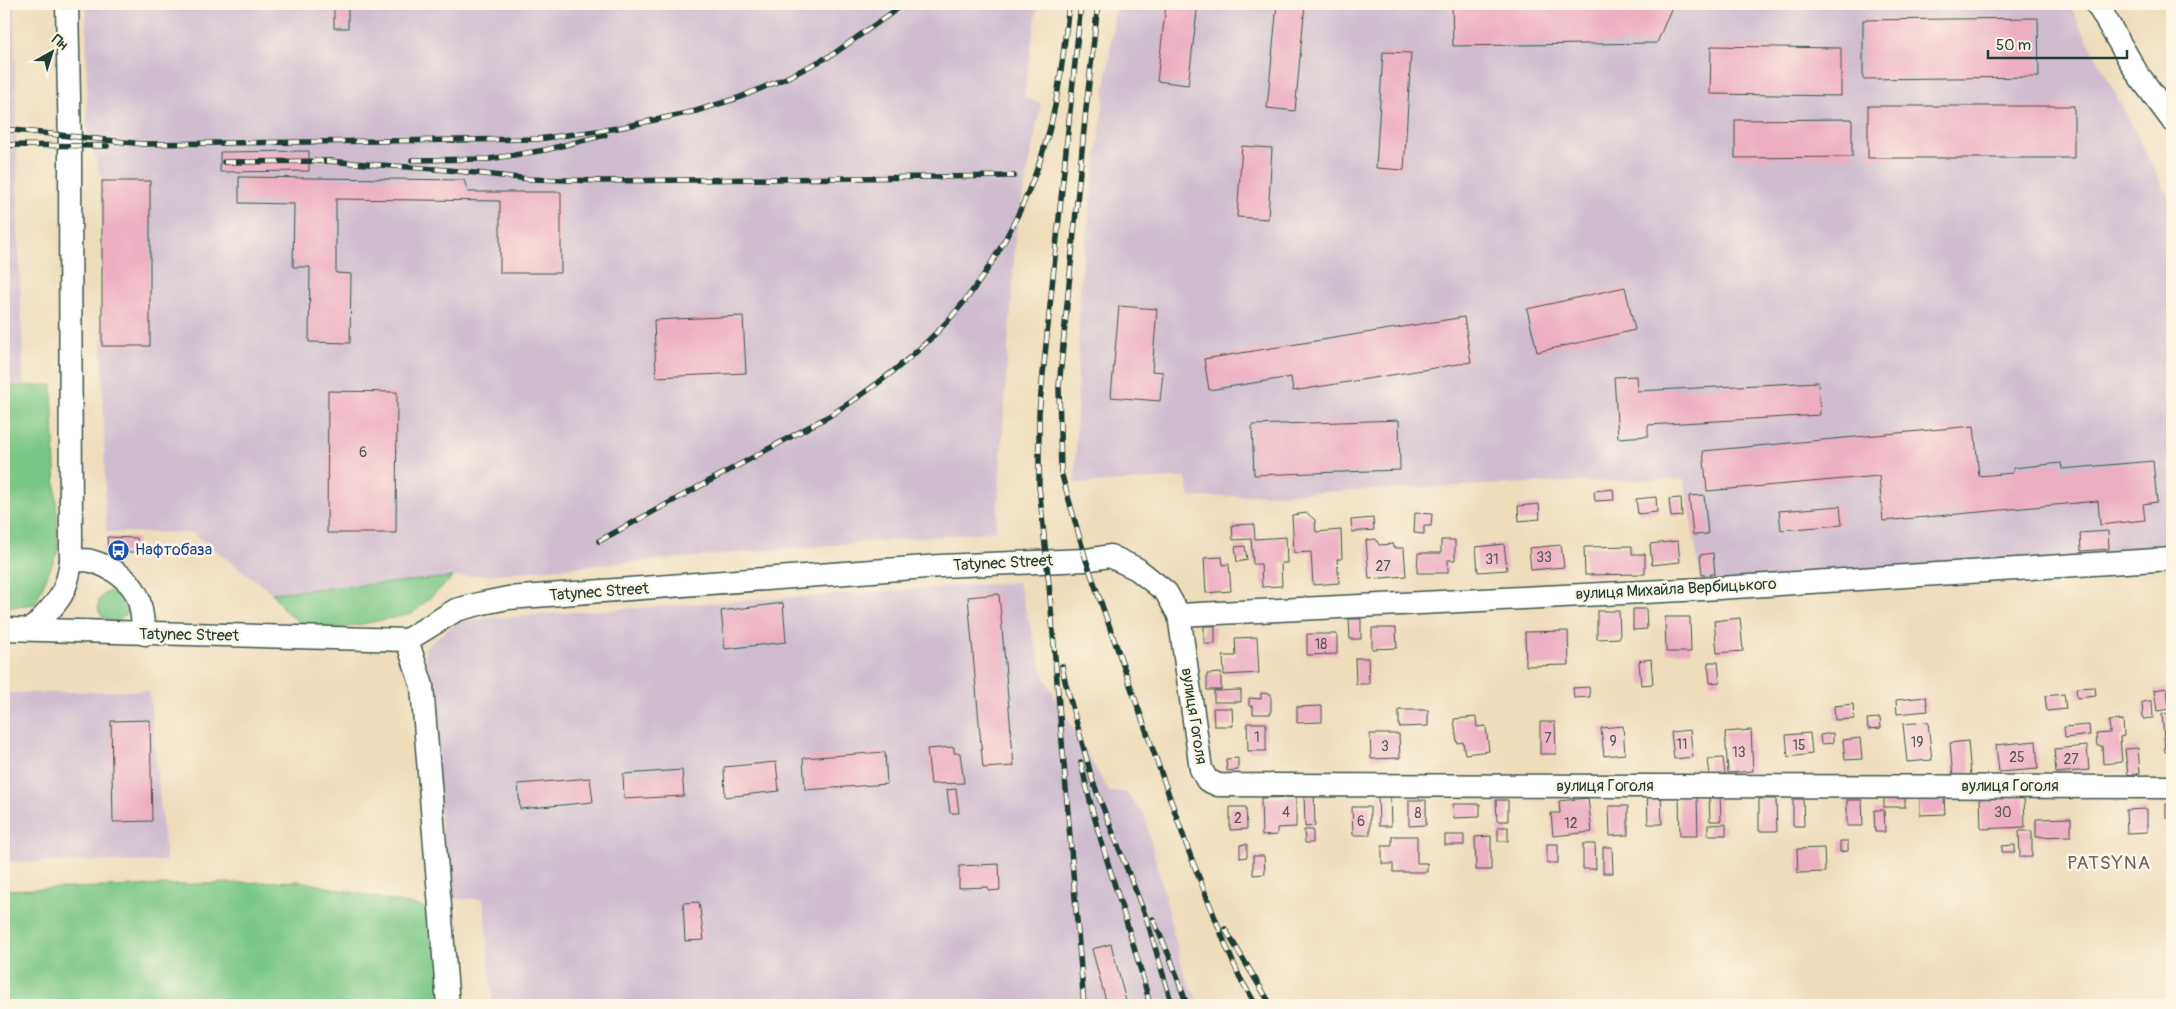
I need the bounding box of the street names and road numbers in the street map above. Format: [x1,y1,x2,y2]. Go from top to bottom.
street label: Tatynec Street [952,550,1054,576]
street label: вулиця Михайла Вербицького [1575,574,1778,604]
street label: Tatynec Street [548,578,650,605]
street label: Tatynec Street [139,624,240,646]
street label: вулиця Гоголя [1176,666,1212,766]
street label: вулиця Гоголя [1556,776,1654,796]
street label: вулиця Гоголя [1961,776,2059,796]

